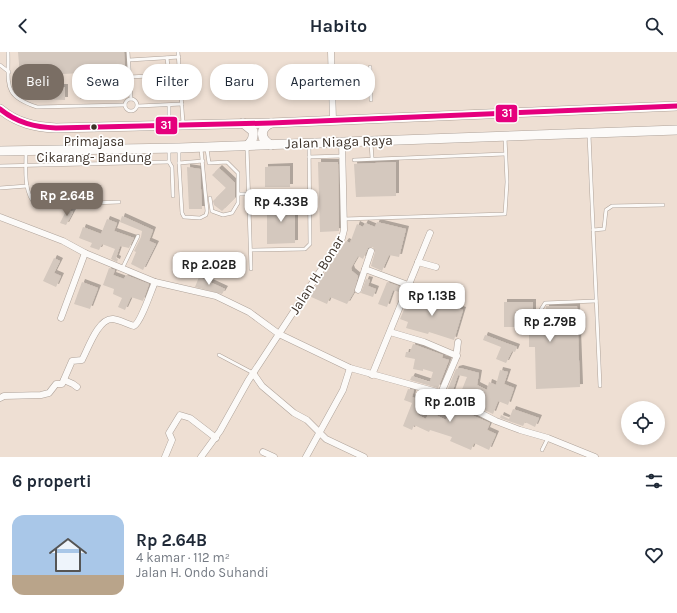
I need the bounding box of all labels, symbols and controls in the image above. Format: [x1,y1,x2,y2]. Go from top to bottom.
icon: back [12,15,34,37]
text: Habito [310,15,367,37]
icon: search [643,15,665,37]
chip: Beli [12,64,64,100]
chip: Sewa [72,64,134,100]
chip: Filter [142,64,202,100]
chip: Baru [210,64,268,100]
chip: Apartemen [276,64,375,100]
line badge: 31 [495,104,518,123]
text: 31 [502,107,512,120]
line badge: 31 [155,116,178,135]
text: 31 [161,119,171,132]
marker: Primajasa Cikarang- Bandung [89,122,99,132]
street label: Jalan Niaga Raya [285,132,393,152]
place label: Primajasa Cikarang- Bandung [37,134,152,165]
pin: Rp 2.64B [26,183,108,217]
text: Rp 2.64B [40,188,94,203]
pin: Rp 4.33B [240,189,322,223]
text: Rp 4.33B [254,194,308,209]
street label: Jalan H. Bonar [286,232,348,317]
pin: Rp 2.02B [168,252,250,286]
text: Rp 2.02B [182,257,236,272]
pin: Rp 1.13B [391,283,473,317]
text: Rp 1.13B [408,288,456,303]
pin: Rp 2.79B [509,309,591,343]
text: Rp 2.79B [523,314,577,329]
pin: Rp 2.01B [409,389,491,423]
text: Rp 2.01B [424,394,476,409]
map controls [621,401,665,445]
button: locate [621,401,665,445]
icon: filters [643,470,665,492]
text: 6 properti [12,471,92,491]
text: Rp 2.64B [136,530,207,550]
icon: home [44,531,92,579]
icon: heart [643,544,665,566]
text: 4 kamar · 112 m² [136,550,230,565]
text: Jalan H. Ondo Suhandi [136,565,269,580]

